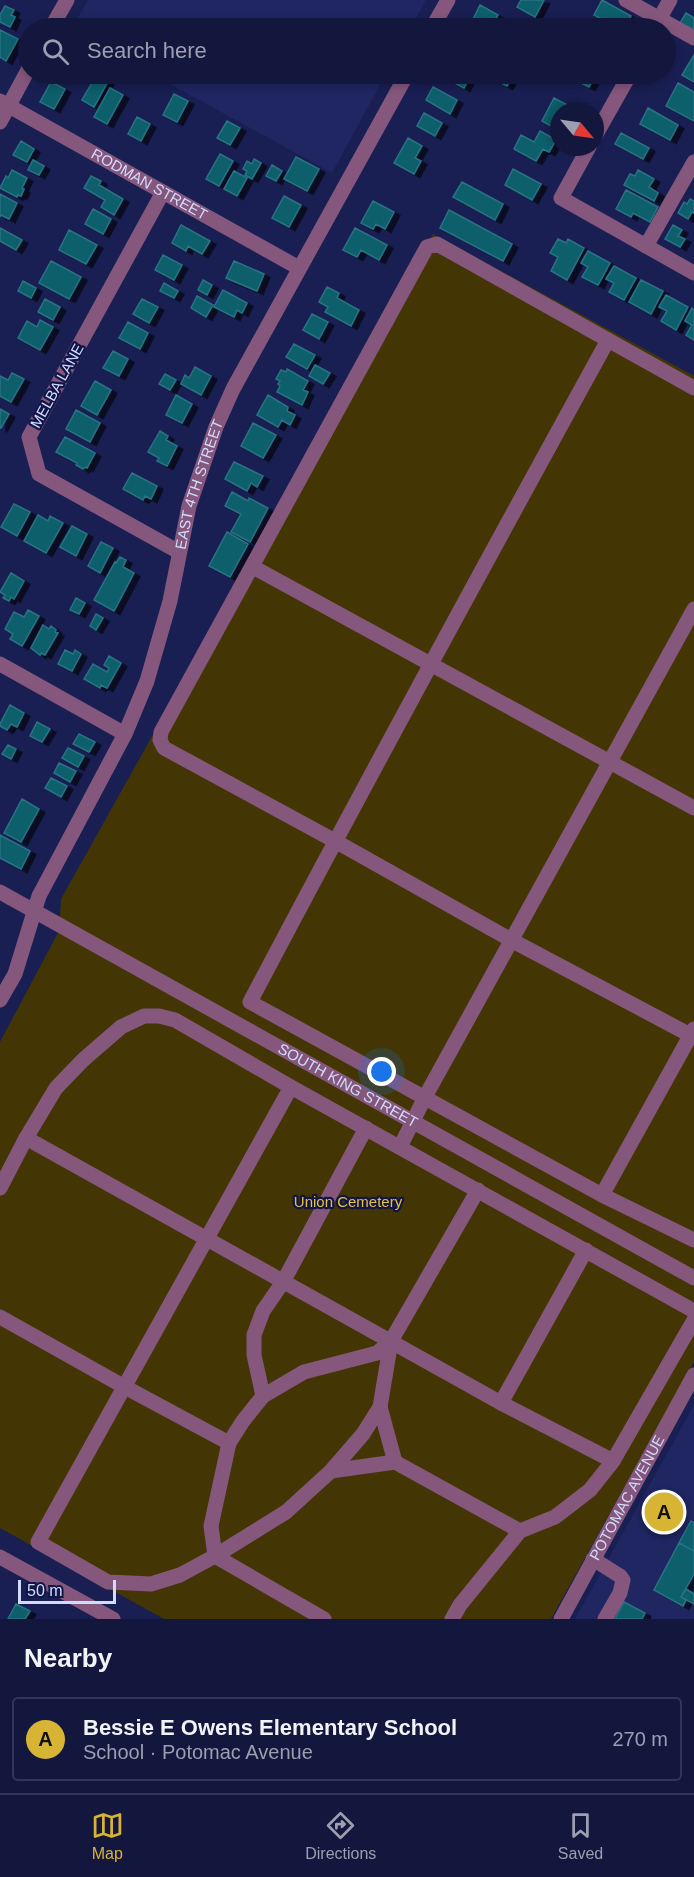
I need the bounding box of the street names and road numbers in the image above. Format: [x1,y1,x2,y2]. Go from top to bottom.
street label: RODMAN STREET [89,145,210,223]
street label: MELBA LANE [26,341,87,431]
street label: EAST 4TH STREET [172,417,226,551]
street label: SOUTH KING STREET [275,1039,421,1131]
street label: POTOMAC AVENUE [585,1431,669,1563]

